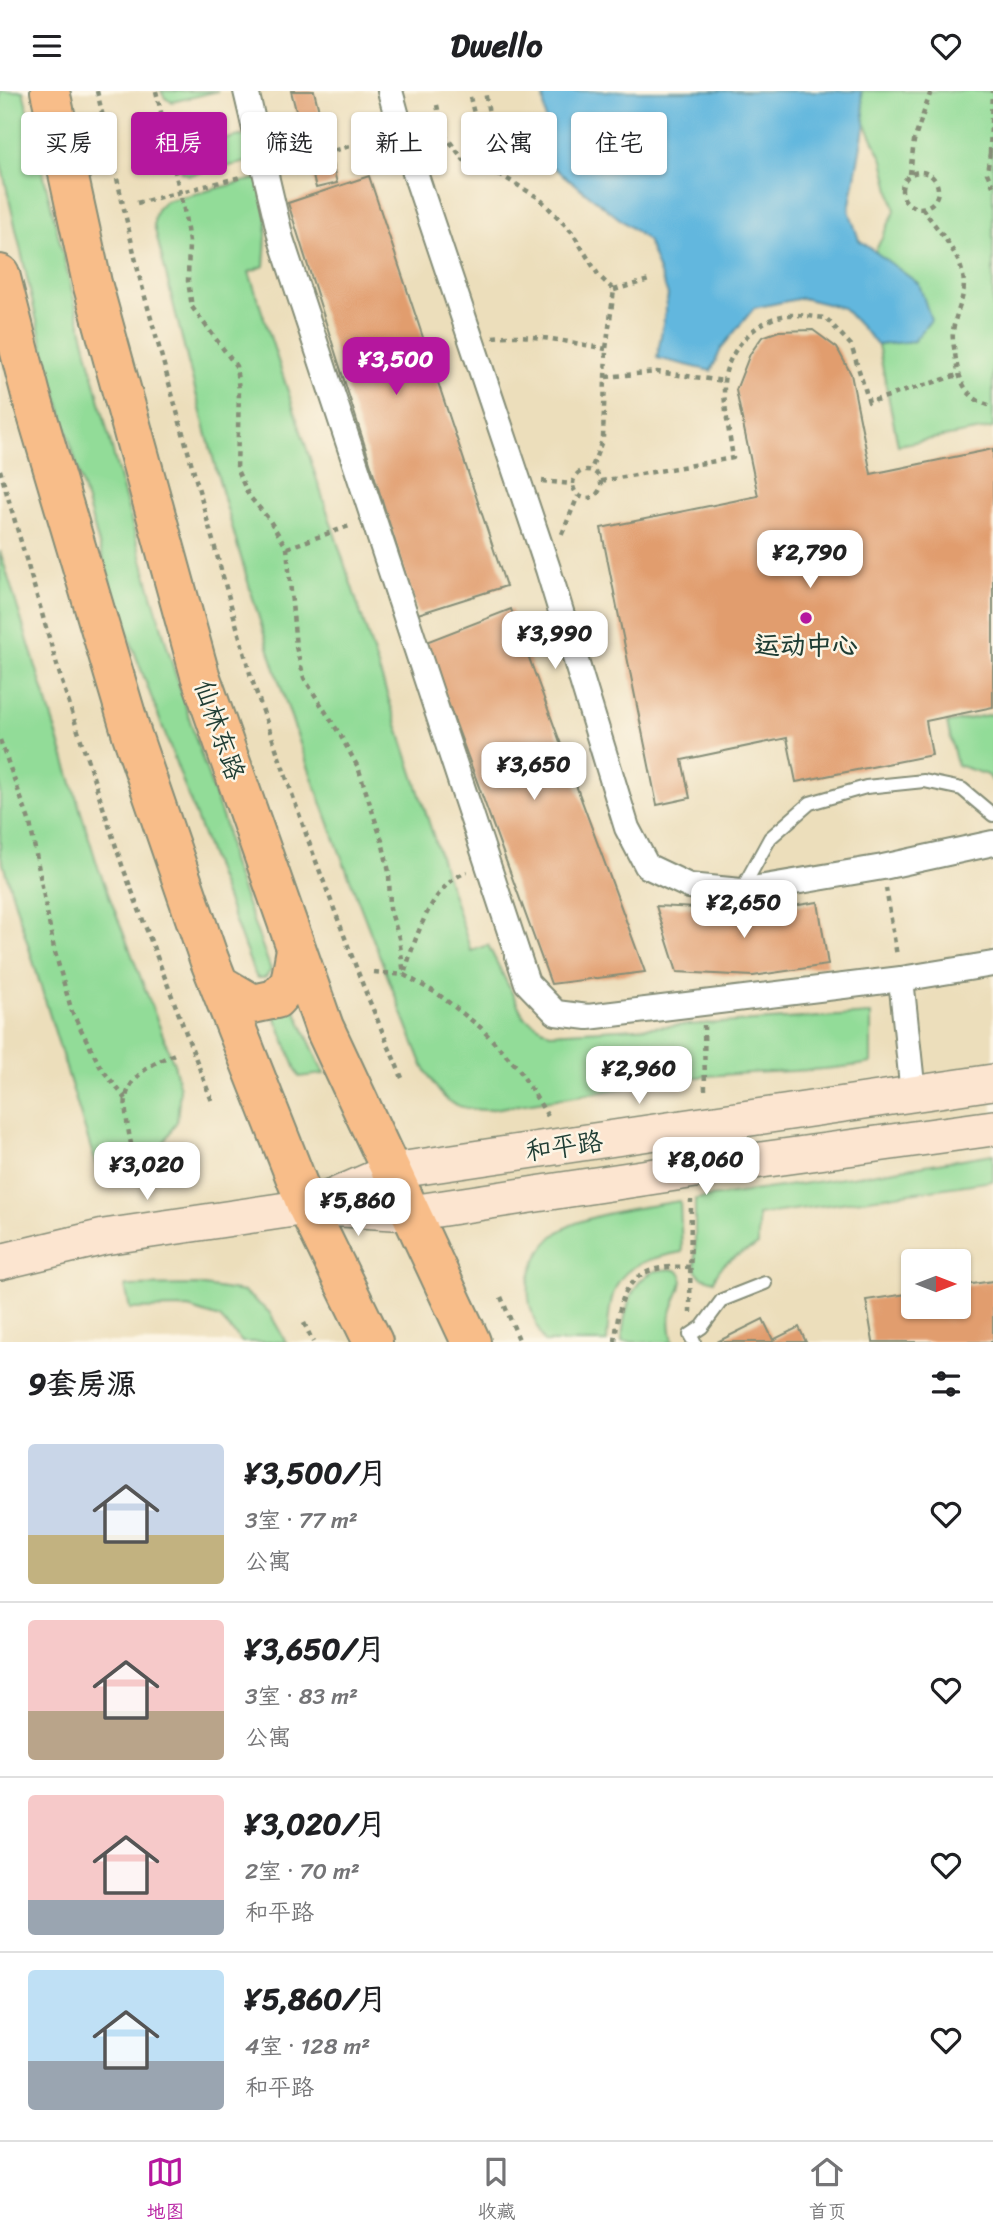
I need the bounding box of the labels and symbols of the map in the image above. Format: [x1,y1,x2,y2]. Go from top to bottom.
pin: ¥3,500 [339,337,453,397]
pin: ¥2,790 [753,531,867,590]
marker: 运动中心 [798,610,814,626]
pin: ¥3,990 [498,611,612,671]
place label: 运动中心 [754,622,858,668]
street label: 仙林东路 [181,673,259,787]
pin: ¥3,650 [477,743,591,802]
pin: ¥2,650 [687,881,801,940]
pin: ¥2,960 [582,1047,696,1106]
street label: 和平路 [522,1118,606,1174]
pin: ¥8,060 [649,1137,763,1197]
pin: ¥3,020 [90,1143,204,1202]
pin: ¥5,860 [301,1179,415,1238]
north arrow [901,1249,971,1319]

